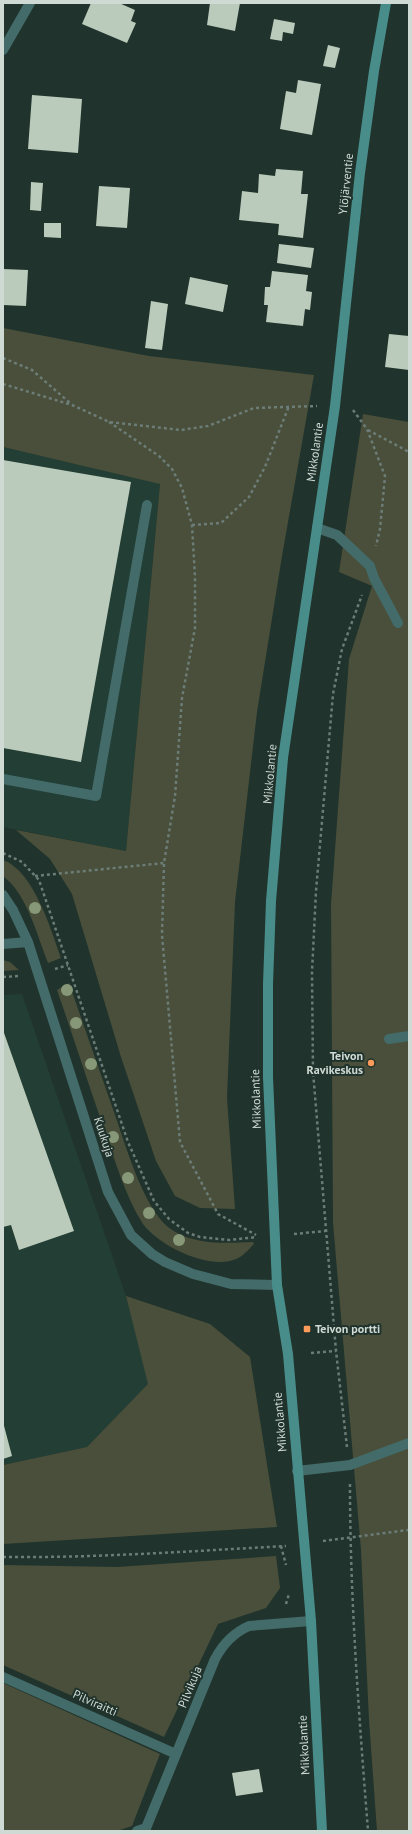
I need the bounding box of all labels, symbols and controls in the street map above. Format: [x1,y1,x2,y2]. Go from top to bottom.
street label: Ylöjärventie [335,153,356,215]
street label: Mikkolantie [303,421,326,483]
street label: Mikkolantie [259,743,280,804]
place label: Teivon Ravikeskus [307,1048,363,1077]
marker: Teivon Ravikeskus [366,1058,376,1068]
street label: Mikkolantie [247,1069,264,1129]
street label: Kuukuja [91,1115,118,1159]
place label: Teivon portti [315,1321,380,1336]
marker: Teivon portti [302,1324,312,1334]
street label: Mikkolantie [269,1392,290,1453]
street label: Pilvikuja [174,1664,205,1710]
street label: Pilviraitti [71,1686,120,1719]
street label: Mikkolantie [294,1715,313,1775]

